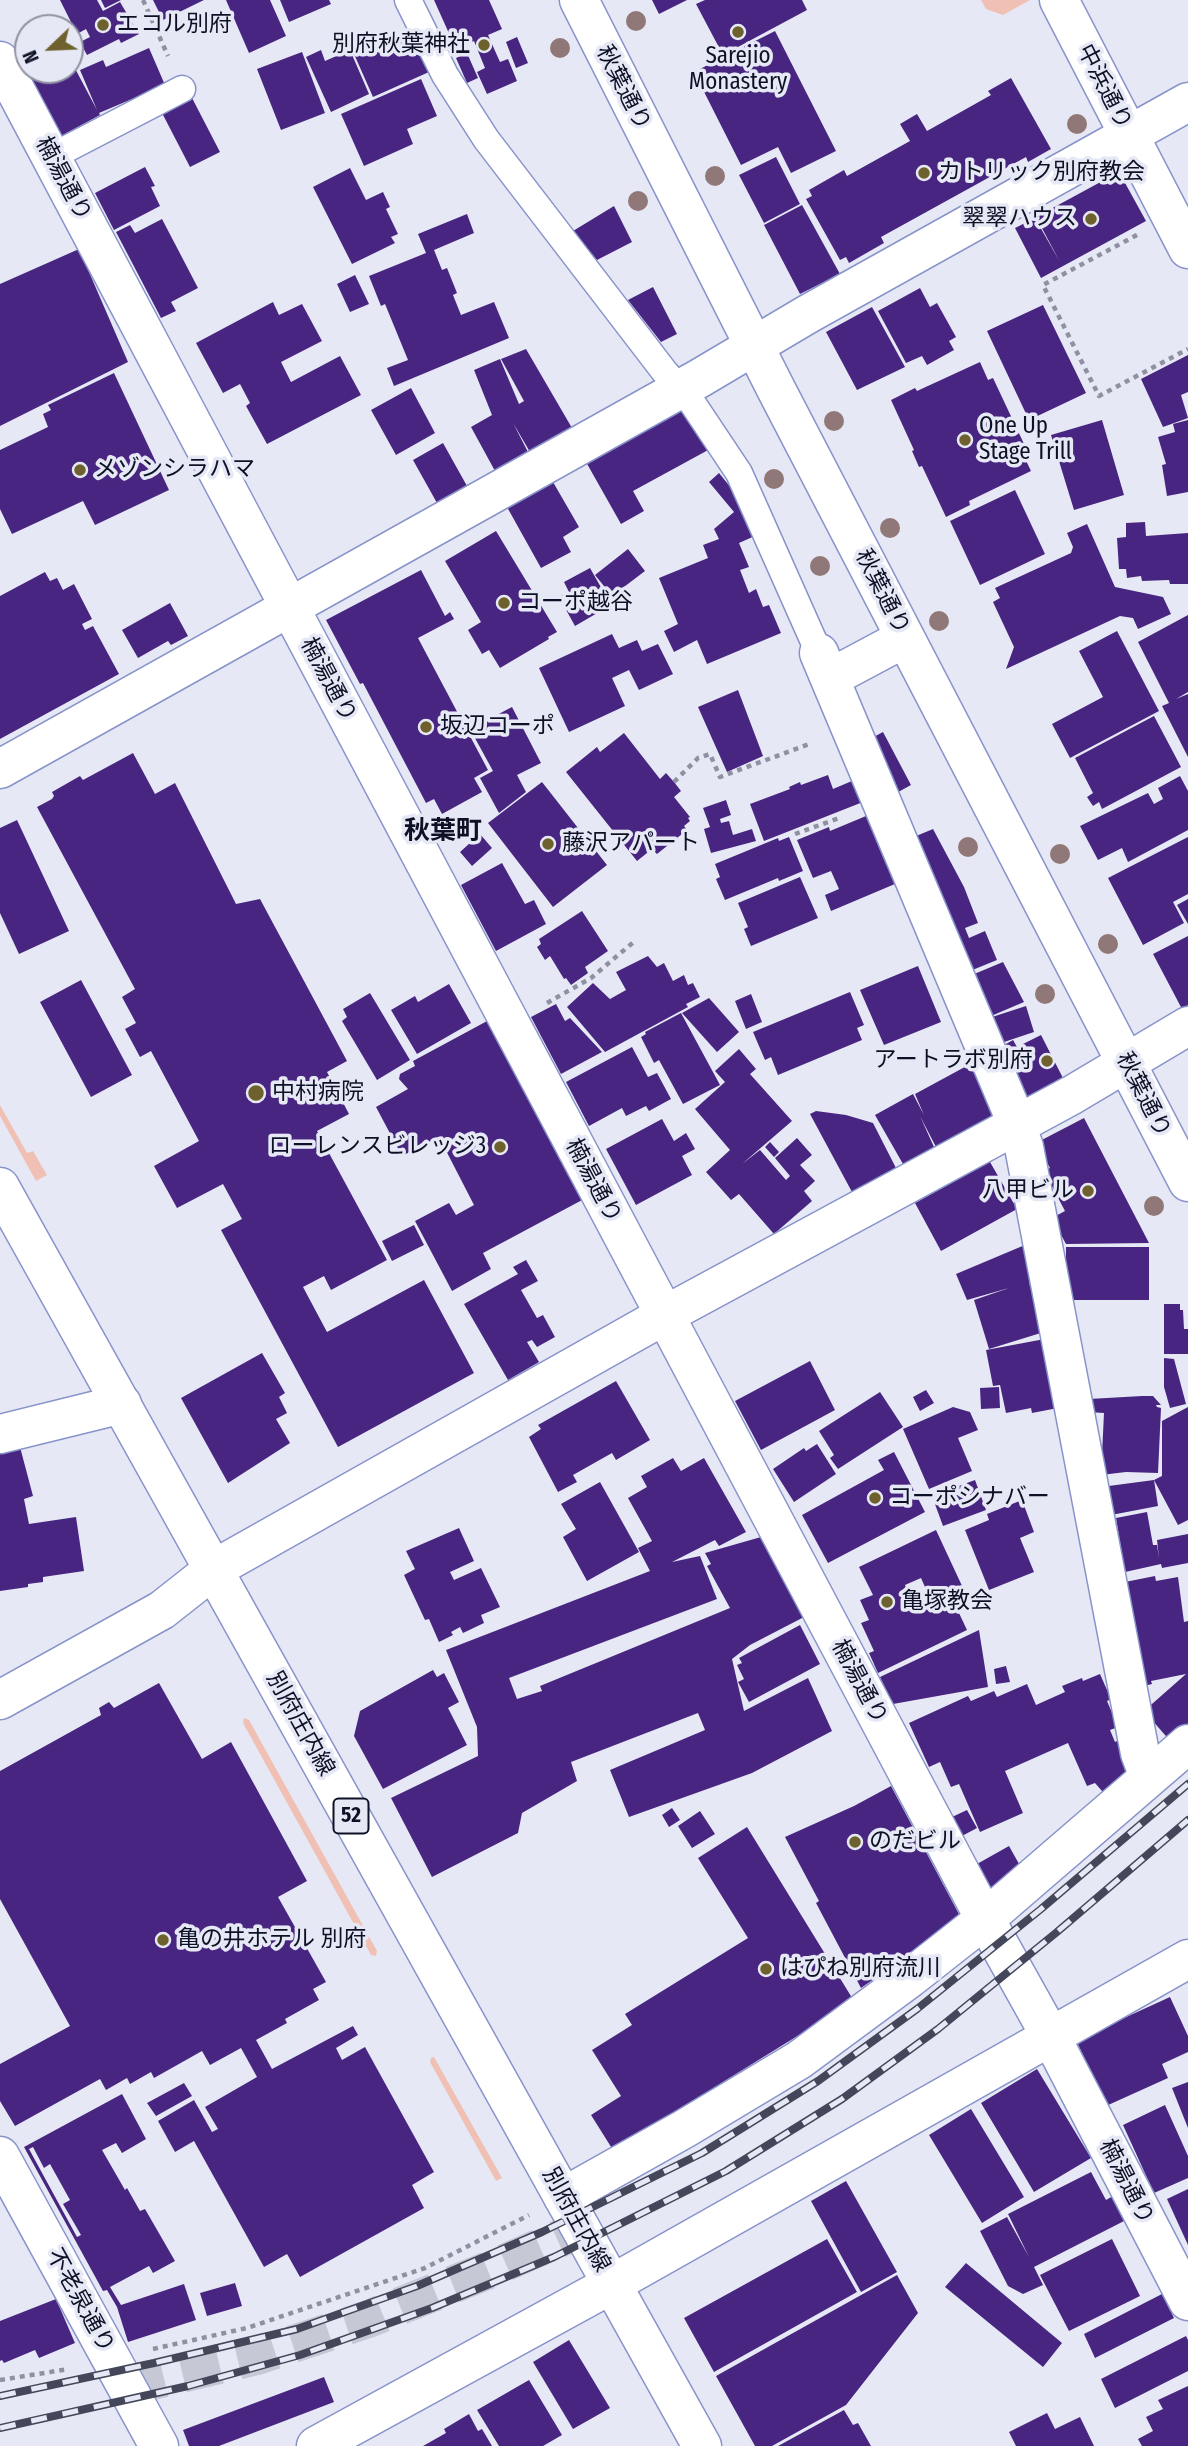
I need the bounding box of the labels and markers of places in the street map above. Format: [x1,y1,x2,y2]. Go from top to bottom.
place label: エコル別府 [117,11,232,39]
marker: エコル別府 [95,17,111,33]
marker: Sarejio Monastery [730,24,746,40]
place label: 別府秋葉神社 [332,31,470,59]
marker: 別府秋葉神社 [476,37,492,53]
place label: Sarejio Monastery [689,43,787,97]
place label: カトリック別府教会 [938,159,1145,187]
marker: カトリック別府教会 [916,165,932,181]
place label: 翠翠ハウス [962,205,1077,233]
marker: 翠翠ハウス [1083,211,1099,227]
place label: One Up Stage Trill [979,413,1072,467]
marker: One Up Stage Trill [957,432,973,448]
place label: メゾンシラハマ [94,456,255,484]
marker: メゾンシラハマ [72,462,88,478]
place label: コーポ越谷 [518,589,633,617]
marker: コーポ越谷 [496,595,512,611]
place label: 坂辺コーポ [440,713,555,741]
marker: 坂辺コーポ [418,719,434,735]
place label: 藤沢アパート [562,830,700,858]
marker: 藤沢アパート [540,836,556,852]
place label: アートラボ別府 [873,1047,1033,1075]
marker: アートラボ別府 [1039,1053,1055,1069]
place label: 中村病院 [272,1079,364,1107]
marker: 中村病院 [246,1083,266,1103]
place label: ローレンスビレッジ3 [269,1133,486,1161]
marker: ローレンスビレッジ3 [492,1139,508,1155]
place label: 八甲ビル [982,1177,1074,1205]
marker: 八甲ビル [1080,1183,1096,1199]
place label: コーポシナバー [889,1484,1050,1512]
marker: コーポシナバー [867,1490,883,1506]
place label: 亀塚教会 [901,1588,993,1616]
marker: 亀塚教会 [879,1594,895,1610]
place label: のだビル [869,1828,961,1856]
marker: のだビル [847,1834,863,1850]
place label: 亀の井ホテル 別府 [177,1926,366,1954]
marker: 亀の井ホテル 別府 [155,1932,171,1948]
place label: はぴね別府流川 [780,1955,941,1983]
marker: はぴね別府流川 [758,1961,774,1977]

